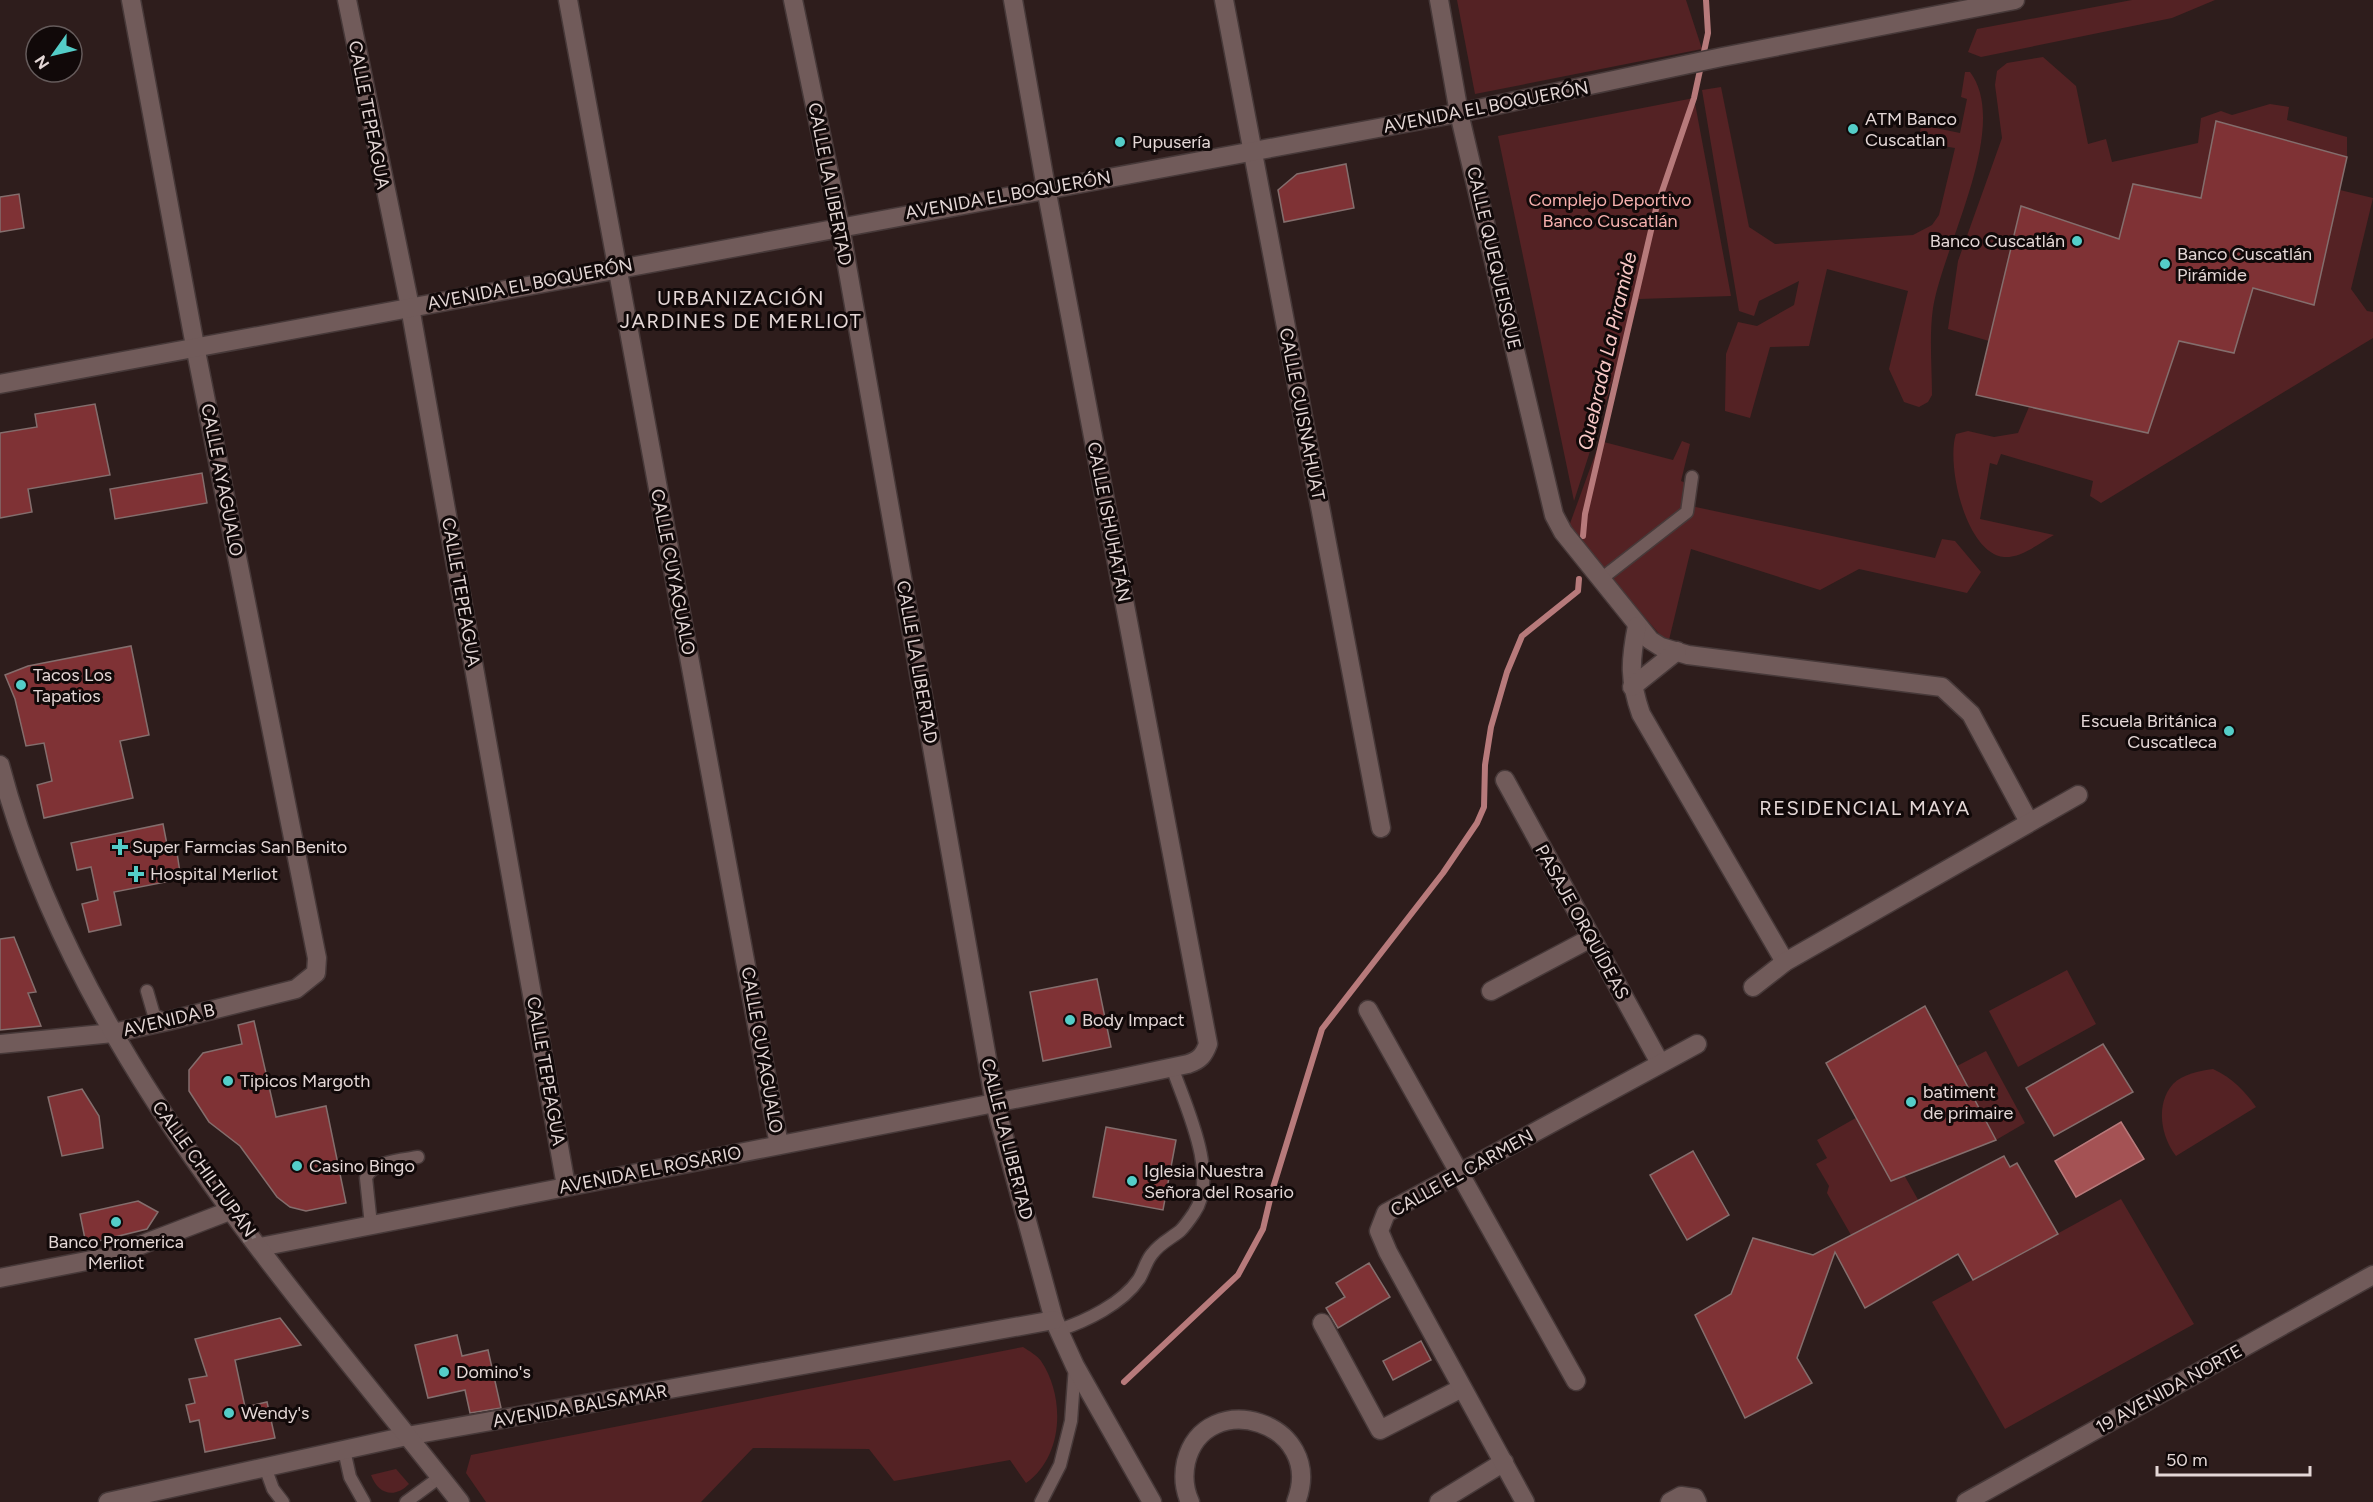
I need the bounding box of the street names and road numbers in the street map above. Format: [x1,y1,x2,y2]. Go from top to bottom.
street label: CALLE TEPEAGUA [344,39,394,191]
street label: AVENIDA EL BOQUERÓN [1382,76,1590,138]
street label: CALLE LA LIBERTAD [803,101,857,267]
street label: CALLE QUEQUEISQUE [1462,164,1526,352]
street label: AVENIDA EL BOQUERÓN [903,166,1113,224]
street label: AVENIDA EL BOQUERÓN [426,253,634,315]
street label: CALLE CUISNAHUAT [1275,326,1329,502]
street label: CALLE AYAGUALO [196,402,248,558]
street label: CALLE ISHUHATÁN [1083,440,1135,604]
street label: CALLE CUYAGUALO [646,487,700,657]
street label: CALLE TEPEAGUA [437,516,485,668]
street label: CALLE LA LIBERTAD [892,579,942,745]
street label: PASAJE ORQUÍDEAS [1530,841,1634,1003]
street label: CALLE CUYAGUALO [737,965,787,1135]
street label: CALLE TEPEAGUA [522,995,570,1147]
street label: AVENIDA B [121,999,217,1041]
street label: CALLE LA LIBERTAD [976,1056,1038,1222]
street label: CALLE CHILTIUPÁN [147,1097,261,1241]
street label: CALLE EL CARMEN [1387,1125,1537,1221]
street label: AVENIDA EL ROSARIO [557,1142,743,1198]
street label: 19 AVENIDA NORTE [2092,1340,2246,1438]
street label: AVENIDA BALSAMAR [491,1380,669,1432]

